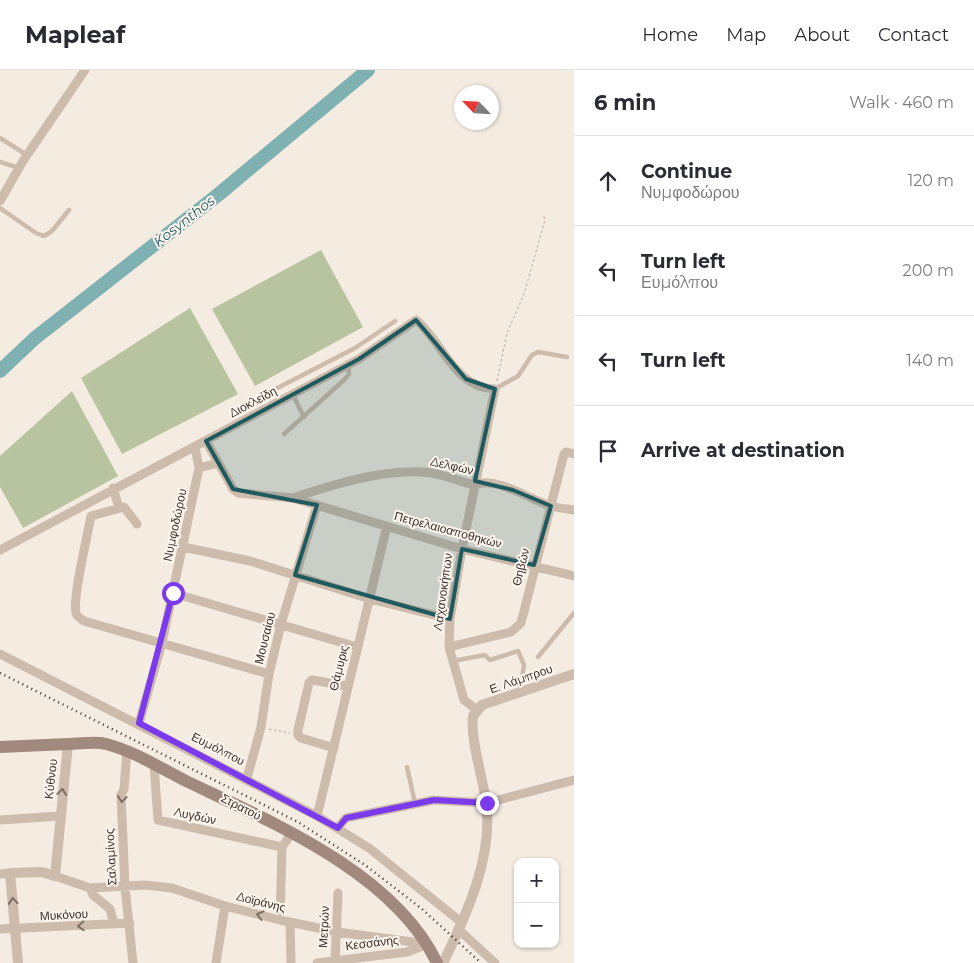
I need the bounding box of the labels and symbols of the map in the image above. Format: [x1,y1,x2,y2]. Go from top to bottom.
north arrow [454,85,499,130]
water label: Kosynthos [150,191,218,251]
street label: Διοκλείδη [226,383,279,420]
street label: Δελφών [429,453,475,478]
street label: Νυμφοδώρου [159,487,190,563]
street label: Πετρελαιοαποθηκών [393,508,503,551]
street label: Θηβών [509,546,532,587]
street label: Λαχανοκήπων [430,552,455,632]
route start [162,582,185,605]
street label: Μουσαίου [251,610,278,666]
street label: Θάμυρις [326,643,351,692]
street label: Ε. Λάμπρου [487,661,554,696]
street label: Ευμόλπου [189,729,247,768]
street label: Κύθνου [41,758,60,800]
one-way arrow [57,788,68,796]
street label: Στρατού [219,790,264,823]
route end [476,792,499,815]
one-way arrow [117,796,128,804]
street label: Λυγδών [173,804,218,827]
street label: Σαλαμίνος [102,828,119,886]
street label: Δοϊράνης [235,888,287,915]
one-way arrow [8,896,19,904]
street label: Μετρών [315,905,332,948]
street label: Μυκόνου [39,906,88,923]
one-way arrow [255,910,264,921]
one-way arrow [77,921,85,932]
street label: Κεσσάνης [344,932,400,953]

